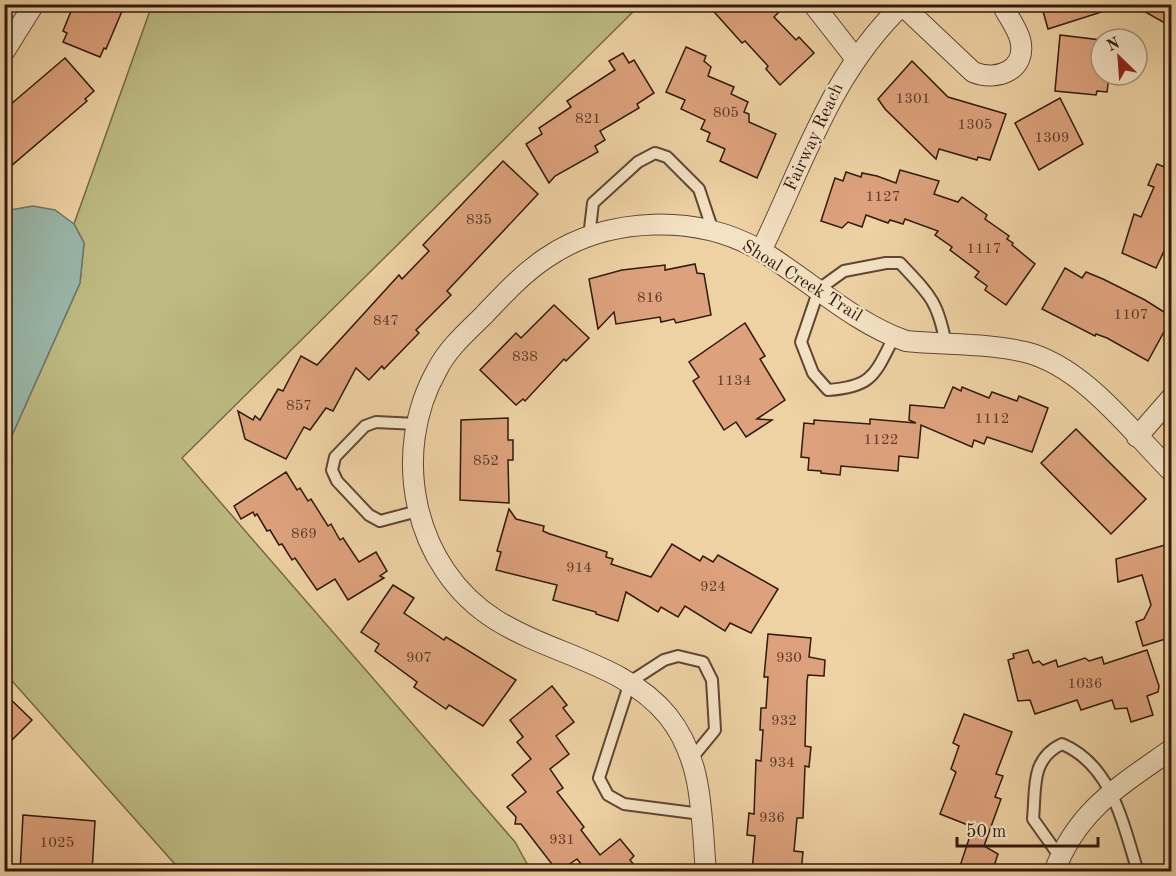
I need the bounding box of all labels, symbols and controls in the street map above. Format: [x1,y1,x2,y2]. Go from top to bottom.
north arrow [1089,27,1149,87]
text: N [1105,35,1123,55]
street label: Fairway Reach [781,80,847,194]
house number: 1301 [896,92,930,107]
house number: 805 [713,106,739,121]
house number: 821 [575,112,601,127]
house number: 1305 [958,118,992,133]
house number: 1309 [1035,131,1069,146]
house number: 1127 [866,190,900,205]
house number: 835 [466,213,492,228]
street label: Shoal Creek Trail [739,237,865,325]
house number: 1117 [967,242,1001,257]
house number: 816 [637,291,663,306]
house number: 1107 [1114,308,1148,323]
house number: 847 [373,314,399,329]
house number: 838 [512,350,538,365]
house number: 1134 [717,374,751,389]
house number: 857 [286,399,312,414]
house number: 1112 [975,412,1009,427]
house number: 1122 [864,433,898,448]
house number: 852 [473,454,499,469]
house number: 869 [291,527,317,542]
house number: 914 [566,561,592,576]
house number: 924 [700,580,726,595]
house number: 907 [406,651,432,666]
house number: 930 [776,651,802,666]
house number: 1036 [1068,677,1102,692]
house number: 932 [771,714,797,729]
house number: 934 [769,756,795,771]
scale bar [957,810,1098,848]
house number: 936 [759,811,785,826]
text: 50 m [966,823,1006,841]
house number: 931 [549,833,575,848]
house number: 1025 [40,836,74,851]

